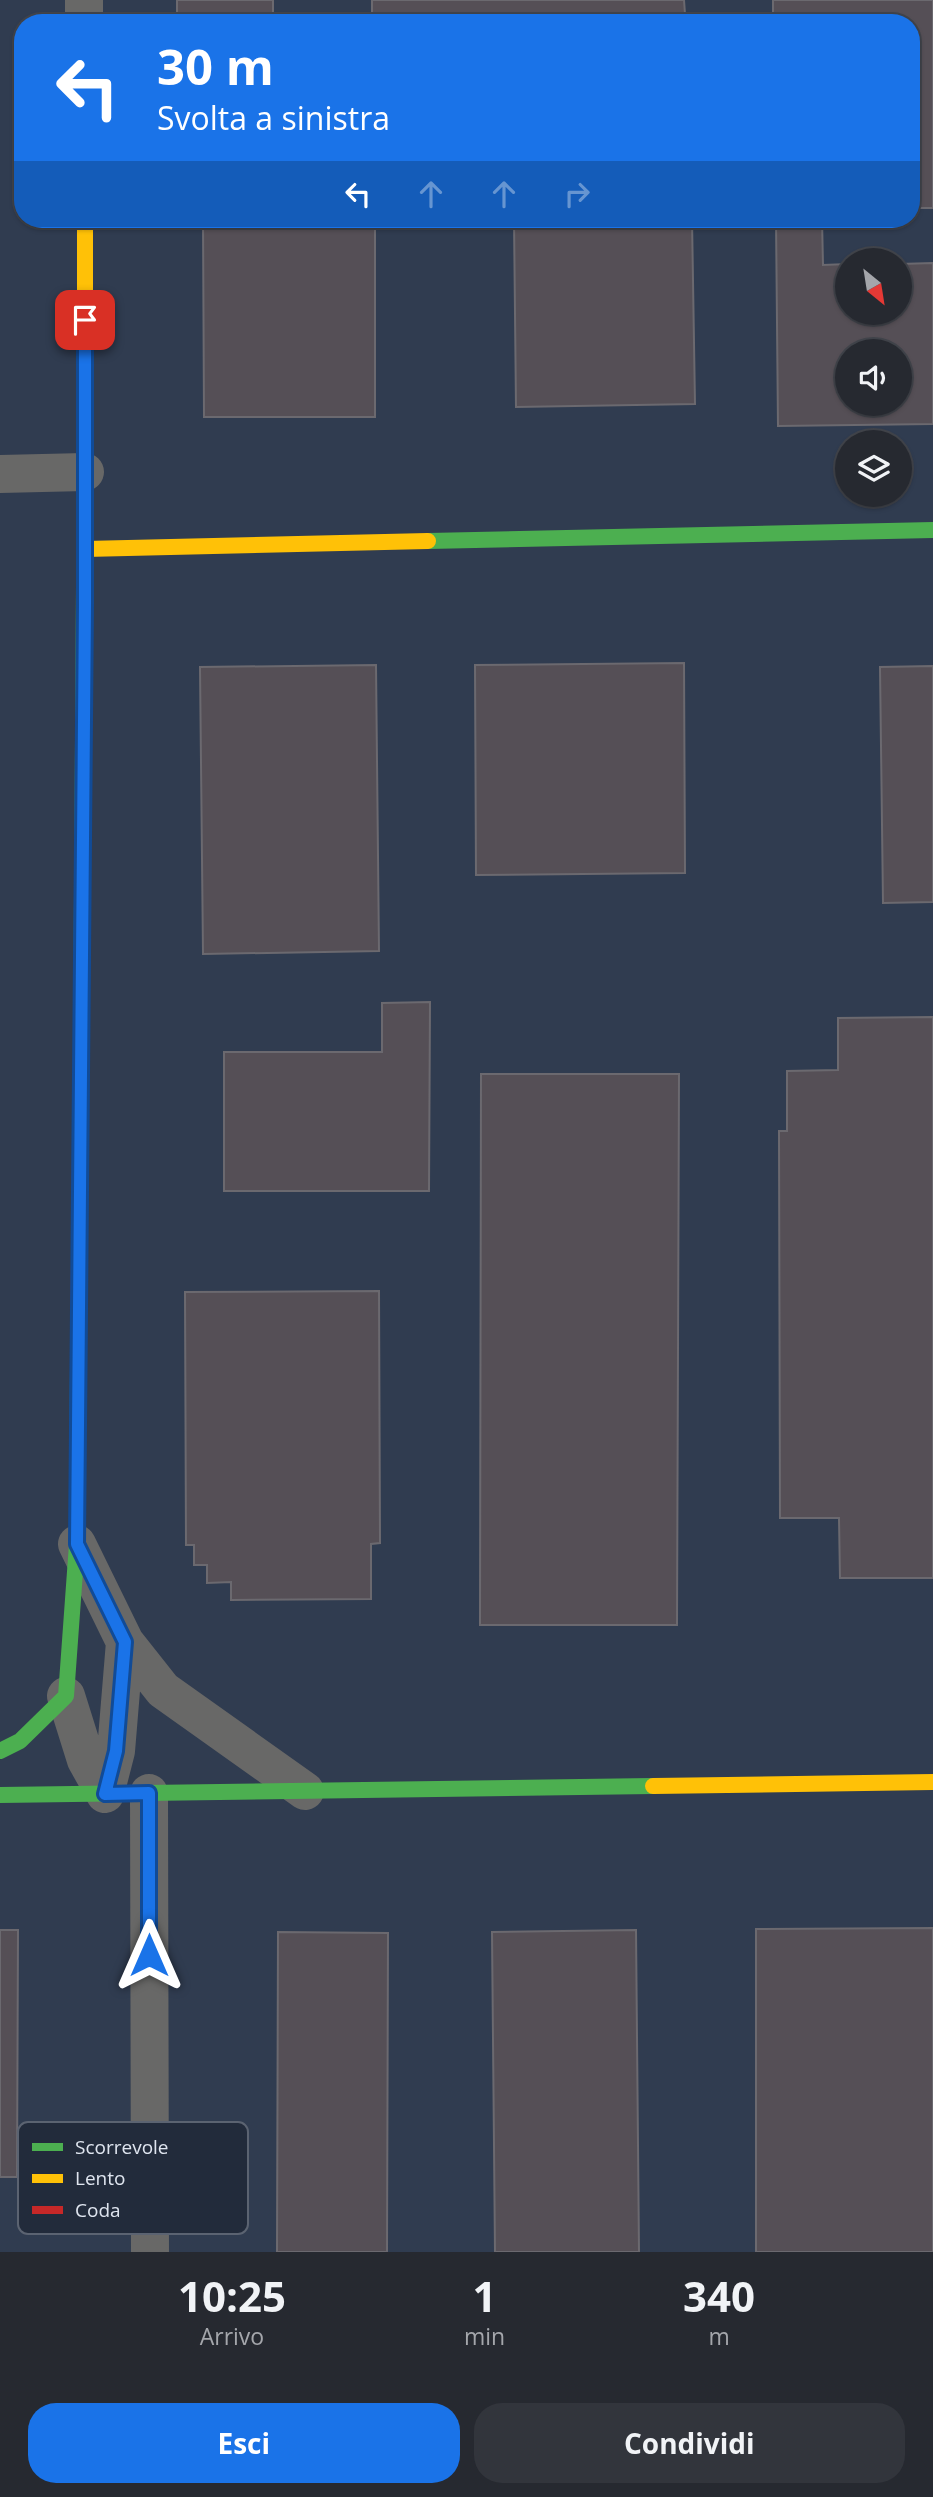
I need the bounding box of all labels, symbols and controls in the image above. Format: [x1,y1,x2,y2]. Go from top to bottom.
text: 30 m [157,33,274,99]
icon: left [42,42,133,133]
text: Svolta a sinistra [157,96,390,139]
icon: left [339,175,377,213]
icon: ahead [412,175,450,213]
icon: ahead [485,175,523,213]
icon: right [558,175,596,213]
north arrow [835,248,912,326]
map controls [835,248,912,507]
pin [55,290,115,350]
icon: arrive [66,301,104,339]
button: sound [835,339,912,416]
button: layers [835,430,912,507]
position arrow [112,1918,186,1992]
legend [18,2122,248,2234]
text: Scorrevole [75,2134,169,2160]
text: Lento [75,2165,125,2191]
text: Coda [75,2197,121,2223]
text: 10:25 [178,2267,286,2324]
text: 1 [472,2267,497,2324]
text: 340 [683,2267,755,2324]
text: Arrivo [200,2320,264,2352]
text: min [464,2320,505,2352]
text: m [708,2320,730,2352]
button: Esci [28,2403,460,2483]
button: Condividi [474,2403,905,2483]

